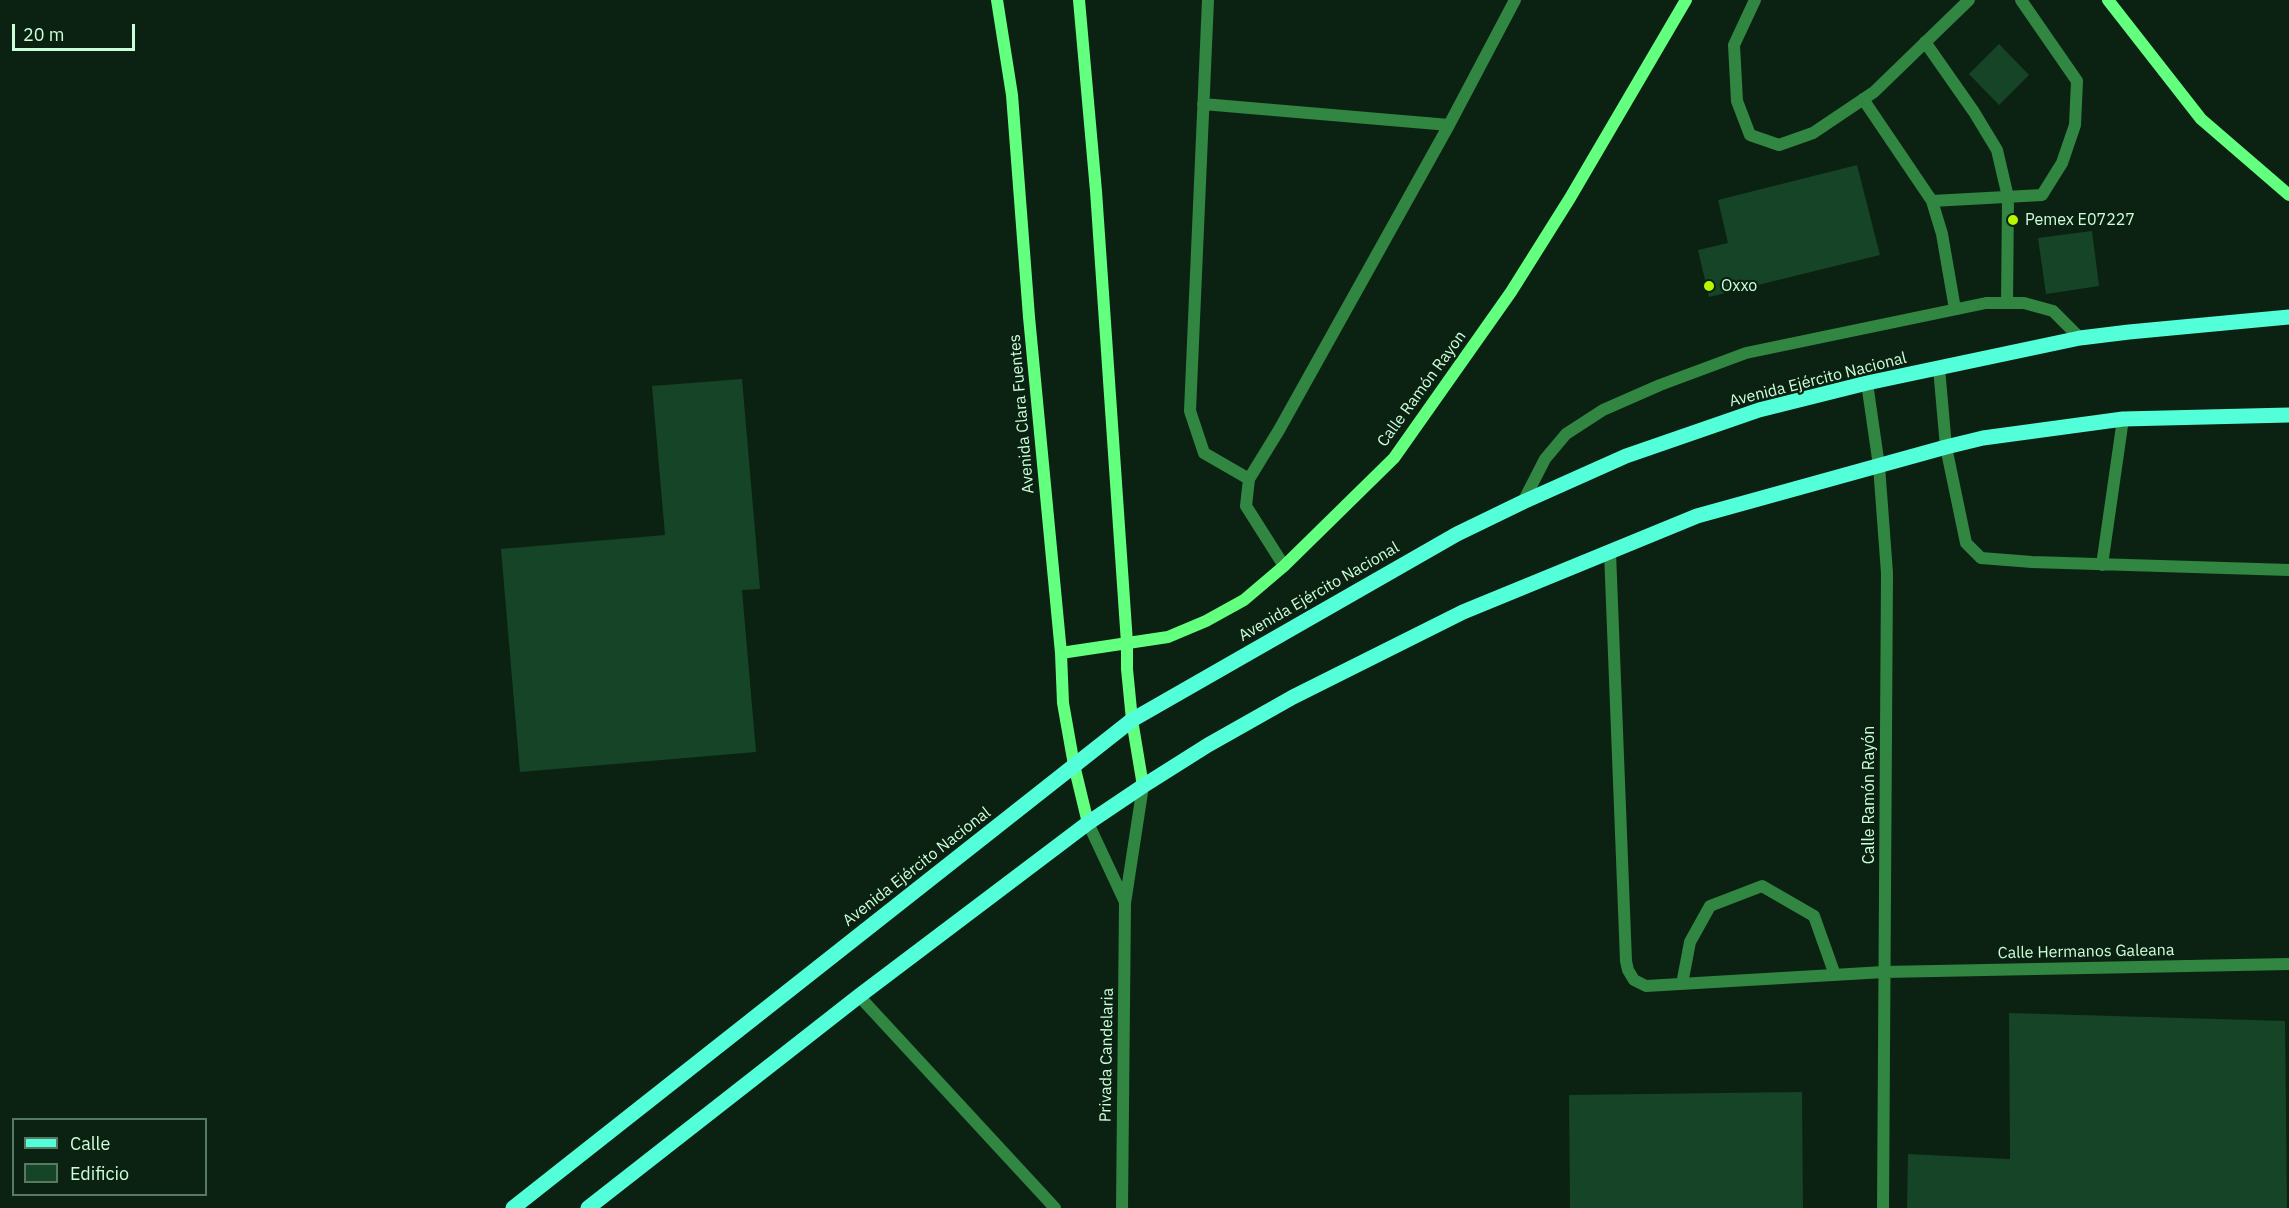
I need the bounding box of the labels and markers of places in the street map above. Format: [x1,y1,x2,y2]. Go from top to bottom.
place label: Pemex E07227 [2025,210,2135,230]
marker: Pemex E07227 [2006,213,2020,227]
place label: Oxxo [1721,276,1757,296]
marker: Oxxo [1702,279,1716,293]

